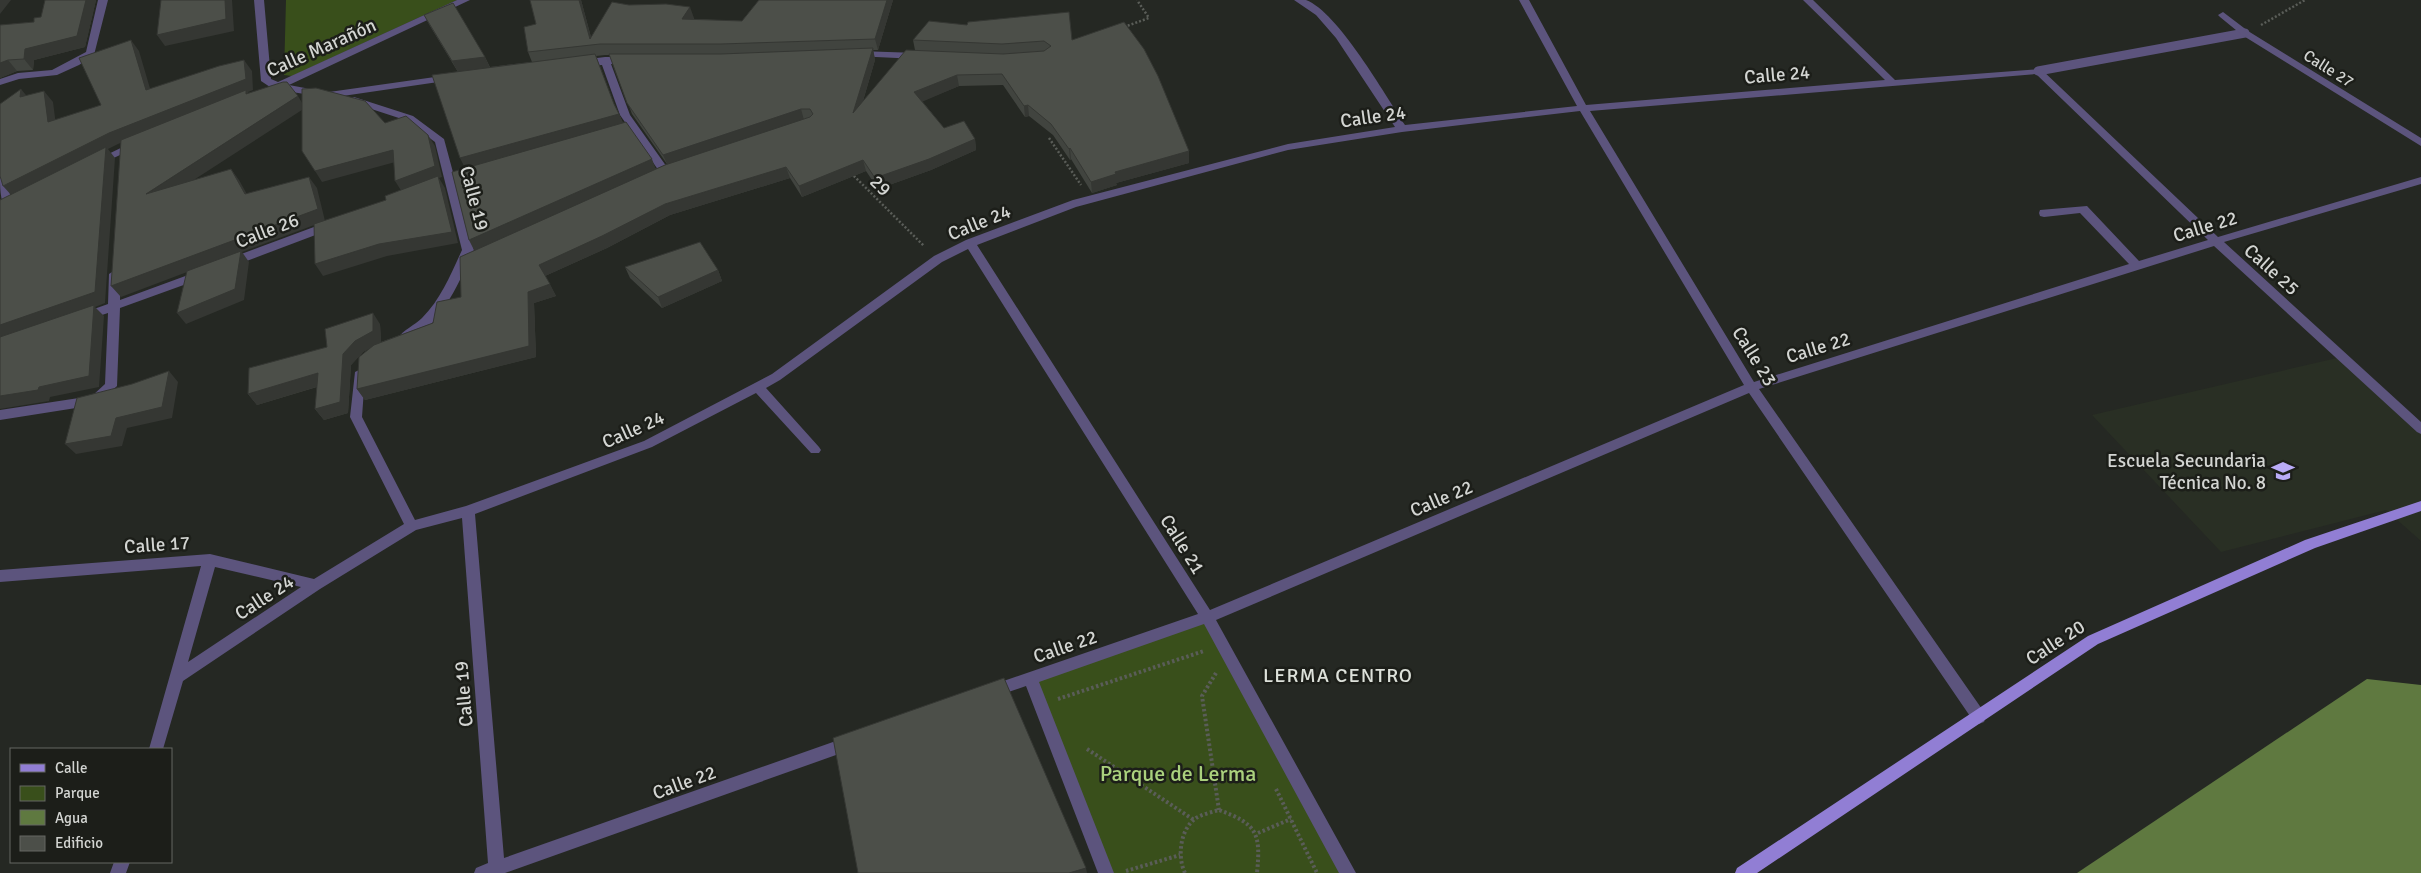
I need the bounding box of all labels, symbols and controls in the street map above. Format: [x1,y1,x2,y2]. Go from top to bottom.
street label: Calle Marañón [263,13,380,83]
street label: Calle 27 [2300,46,2357,92]
street label: Calle 24 [1743,60,1811,90]
street label: Calle 24 [1339,101,1407,133]
street label: Calle 19 [454,163,494,233]
street label: 29 [865,170,896,201]
street label: Calle 24 [944,199,1014,246]
street label: Calle 22 [2170,206,2240,248]
street label: Calle 26 [232,208,302,254]
street label: Calle 25 [2239,239,2304,301]
street label: Calle 23 [1727,322,1782,391]
street label: Calle 22 [1783,327,1853,369]
street label: Calle 24 [598,406,668,454]
place label: Escuela Secundaria Técnica No. 8 [2107,449,2266,495]
school or university icon: Escuela Secundaria Técnica No. 8 [2270,458,2296,484]
street label: Calle 22 [1406,475,1476,523]
street label: Calle 21 [1155,510,1210,579]
street label: Calle 17 [123,531,191,559]
street label: Calle 24 [230,570,299,626]
street label: Calle 20 [2021,615,2090,671]
street label: Calle 22 [1030,625,1100,669]
street label: Calle 19 [449,660,479,728]
district label: LERMA CENTRO [1263,663,1413,688]
legend [10,748,172,863]
text: Calle [55,759,88,777]
street label: Calle 22 [649,760,719,805]
park label: Parque de Lerma [1100,760,1256,787]
text: Parque [55,784,100,802]
text: Agua [55,809,88,827]
text: Edificio [55,834,103,852]

